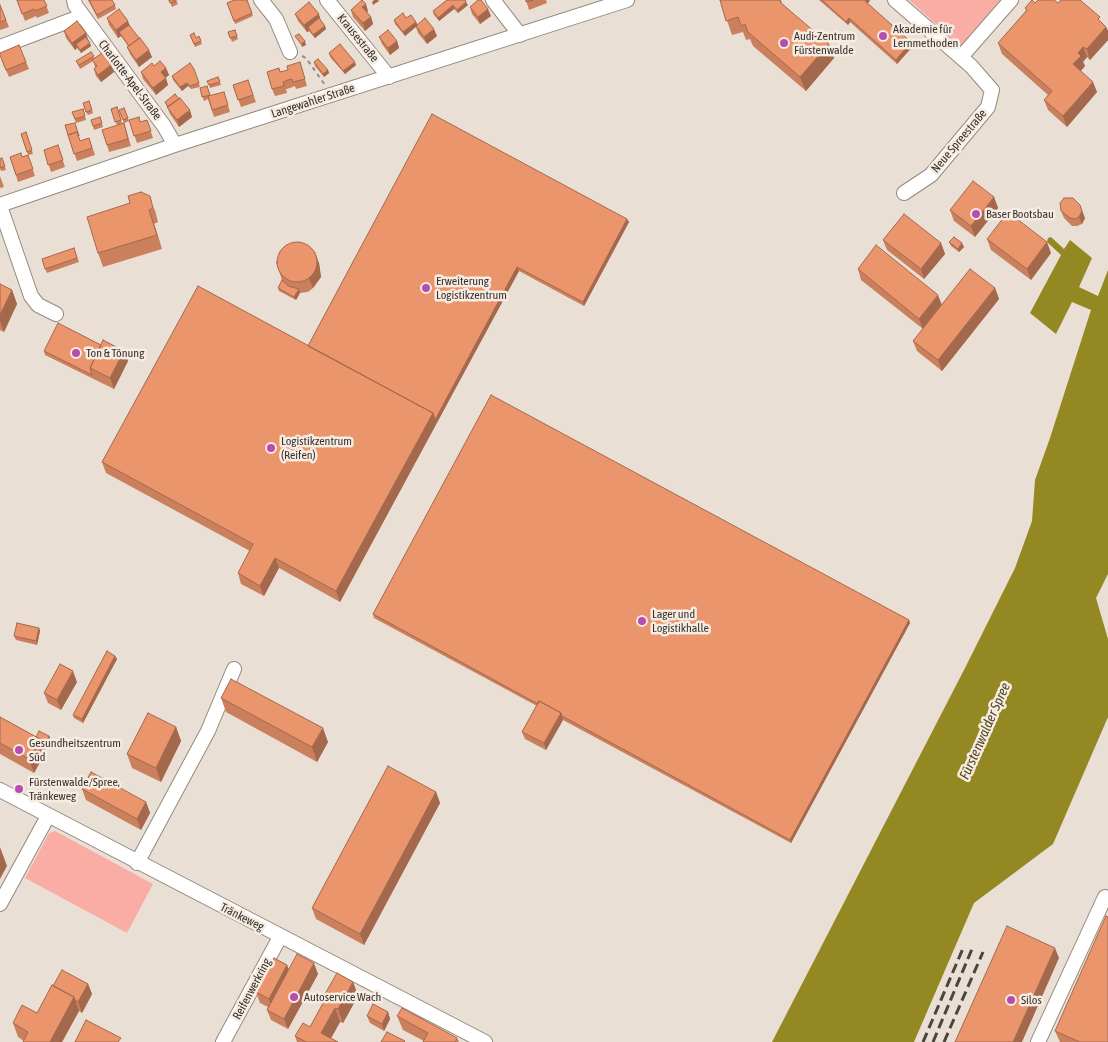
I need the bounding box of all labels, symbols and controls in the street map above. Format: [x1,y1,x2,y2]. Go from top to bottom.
street label: Krausestraße [334,11,382,65]
place label: Akademie für Lernmethoden [893,22,958,50]
place label: Audi-Zentrum Fürstenwalde [794,29,855,57]
marker: Akademie für Lernmethoden [877,30,889,42]
street label: Charlotte-Apel-Straße [95,37,165,123]
marker: Audi-Zentrum Fürstenwalde [778,37,790,49]
street label: Langewahler Straße [269,81,357,121]
street label: Neue Spreestraße [928,106,990,176]
place label: Baser Bootsbau [986,207,1054,221]
marker: Baser Bootsbau [970,208,982,220]
place label: Erweiterung Logistikzentrum [436,274,507,302]
marker: Erweiterung Logistikzentrum [420,282,432,294]
place label: Ton & Tönung [86,346,144,360]
marker: Ton & Tönung [70,347,82,359]
place label: Logistikzentrum (Reifen) [281,434,352,462]
marker: Logistikzentrum (Reifen) [265,442,277,454]
place label: Lager und Logistikhalle [652,607,709,635]
marker: Lager und Logistikhalle [636,615,648,627]
water label: Fürstenwalder Spree [956,680,1014,782]
place label: Gesundheitszentrum Süd [29,736,121,764]
marker: Gesundheitszentrum Süd [13,744,25,756]
place label: Fürstenwalde/Spree, Tränkeweg [29,775,120,803]
marker: Fürstenwalde/Spree, Tränkeweg [13,783,25,795]
street label: Tränkeweg [218,900,266,934]
street label: Reifenwerkring [230,956,274,1022]
place label: Autoservice Wach [304,990,381,1004]
marker: Autoservice Wach [288,991,300,1003]
place label: Silos [1021,993,1042,1007]
marker: Silos [1005,994,1017,1006]

